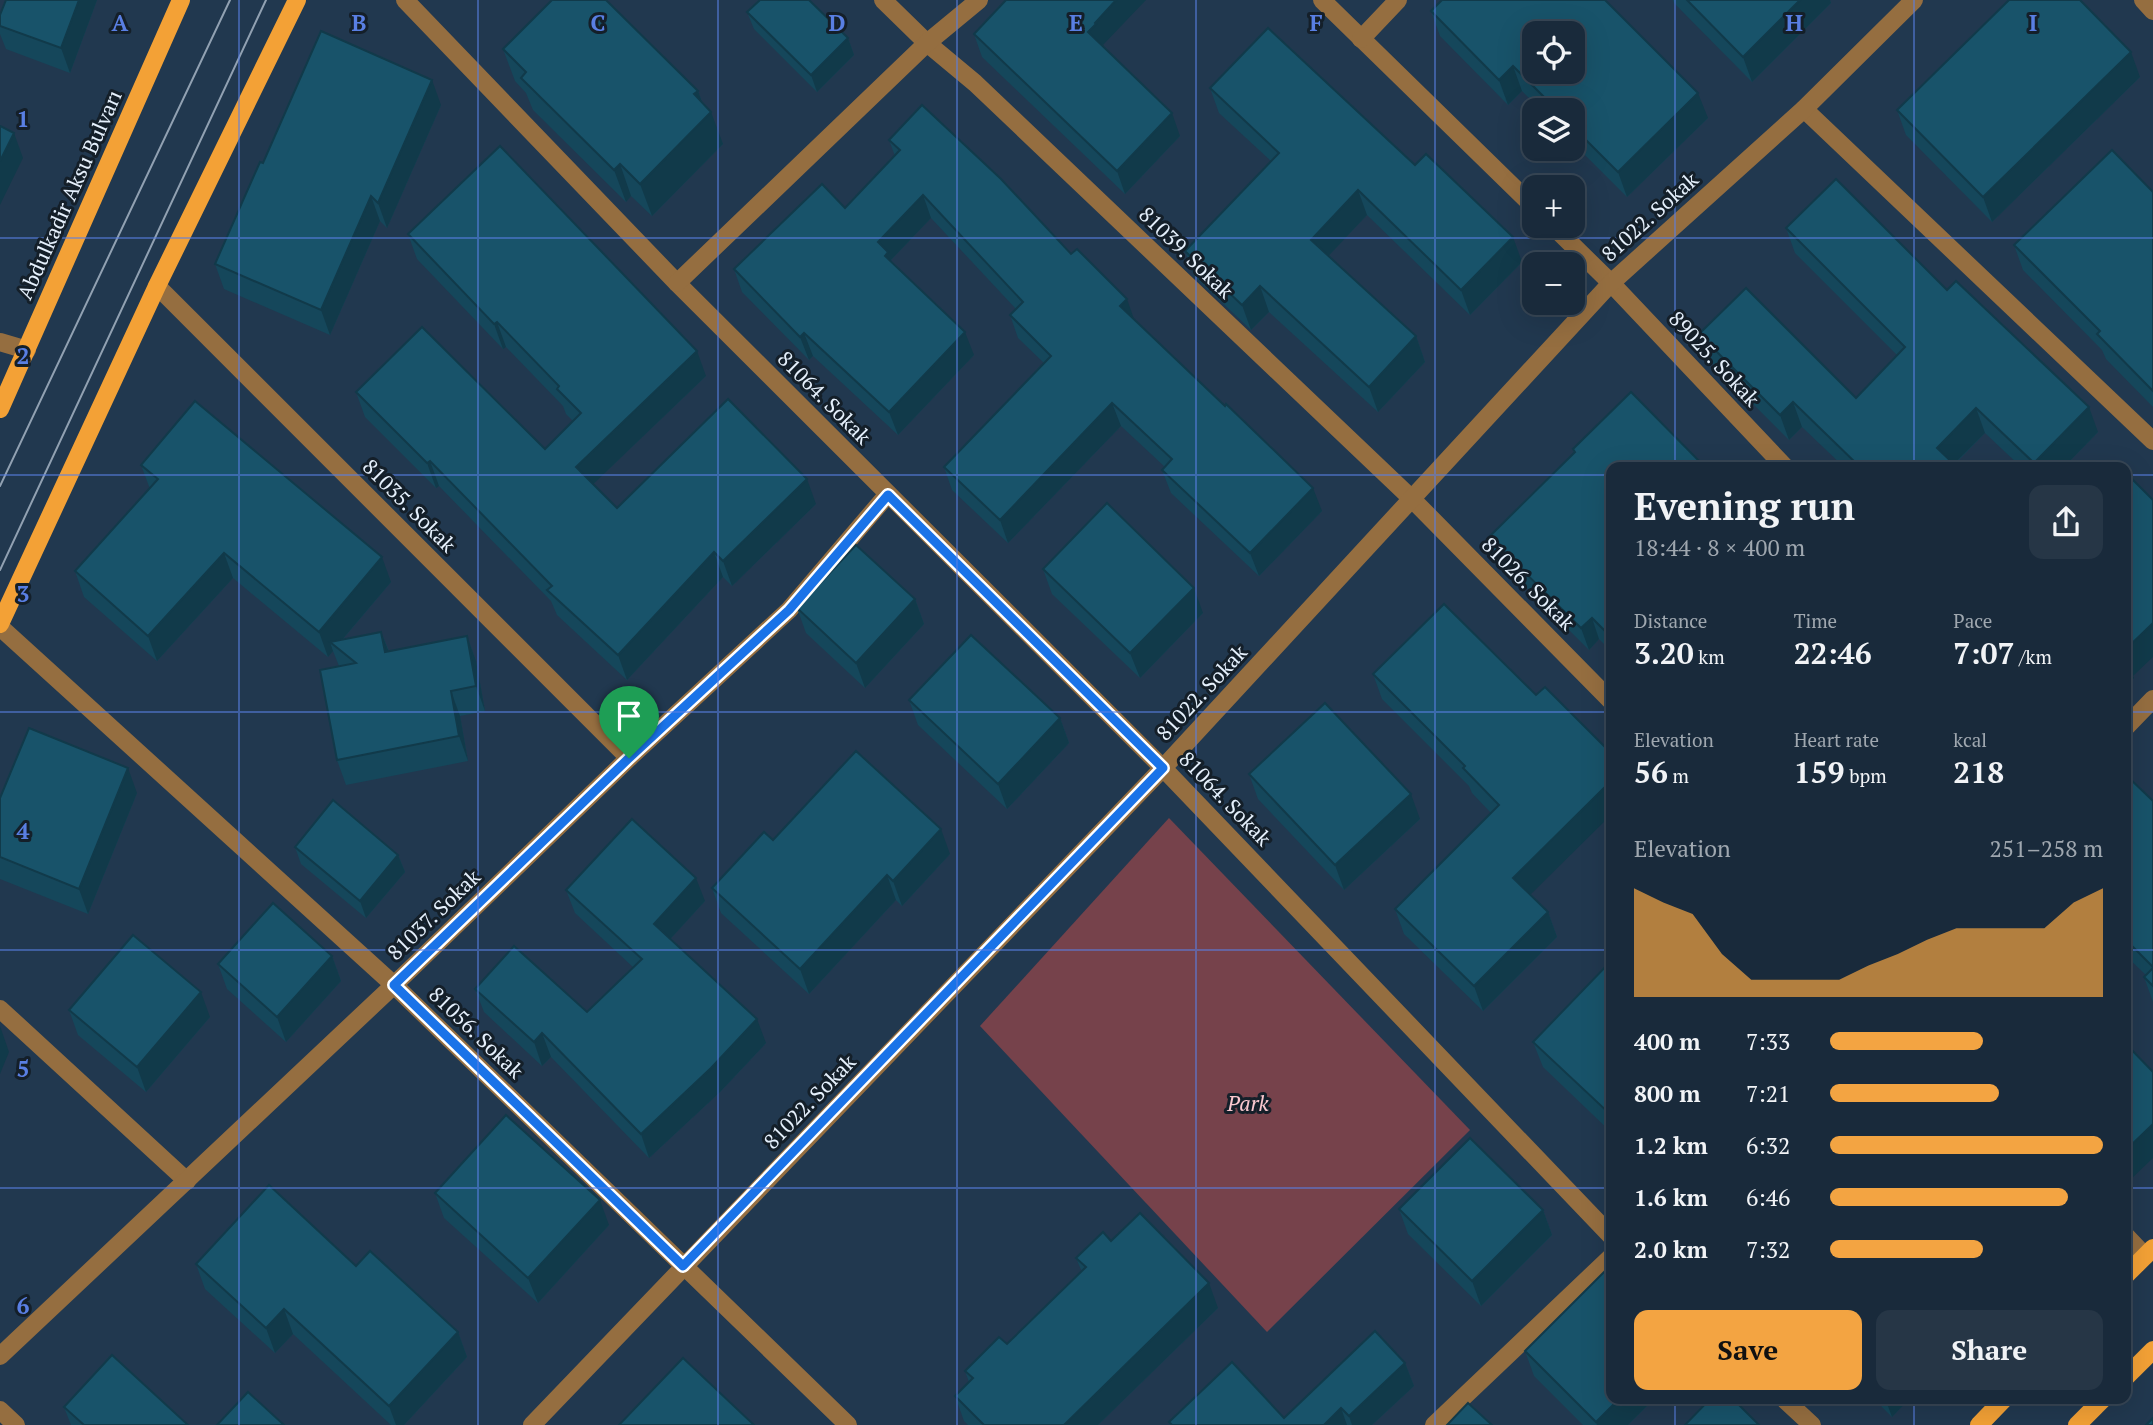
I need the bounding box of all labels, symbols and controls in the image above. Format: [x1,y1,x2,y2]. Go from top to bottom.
text: A [112,7,129,38]
text: B [352,7,367,38]
text: C [591,7,606,38]
text: D [829,7,846,38]
text: E [1069,7,1083,38]
text: F [1309,7,1323,38]
text: H [1785,7,1803,38]
text: I [2029,7,2037,38]
map controls [1522,21,1585,315]
button: locate [1522,21,1585,84]
street label: Abdulkadir Aksu Bulvarı [10,86,128,304]
button: layers [1522,98,1585,161]
text: 1 [17,103,30,134]
street label: 81022. Sokak [1595,165,1704,267]
button: + [1522,175,1585,238]
street label: 81039. Sokak [1133,200,1240,305]
button: − [1522,252,1585,315]
street label: 89025. Sokak [1663,304,1766,412]
text: 2 [17,340,30,371]
street label: 81064. Sokak [772,345,878,450]
street label: 81035. Sokak [357,453,463,558]
text: Evening run [1634,481,1855,531]
button: share [2029,485,2103,559]
street label: 81026. Sokak [1476,531,1582,636]
text: 18:44 · 8 × 400 m [1634,532,1805,563]
text: 3 [17,578,30,609]
text: Distance [1634,608,1707,633]
text: Time [1794,608,1837,633]
text: Pace [1953,608,1992,633]
text: 3.20 [1634,633,1694,673]
text: 22:46 [1794,633,1872,673]
text: 7:07 [1953,633,2014,673]
street label: 81022. Sokak [1150,638,1253,746]
text: km [1694,644,1725,669]
text: /km [2014,644,2052,669]
pin [599,686,659,758]
icon: arrive [610,697,648,735]
text: Elevation [1634,727,1714,752]
text: Heart rate [1794,727,1879,752]
text: kcal [1953,727,1987,752]
street label: 81064. Sokak [1174,745,1278,852]
text: 56 [1634,752,1668,792]
text: 159 [1794,752,1845,792]
text: 218 [1953,752,2004,792]
text: m [1668,763,1689,788]
text: bpm [1845,763,1887,788]
text: 4 [17,815,30,846]
text: Elevation [1634,833,1731,864]
text: 251–258 m [1990,833,2103,864]
street label: 81037. Sokak [381,863,486,966]
street label: 81056. Sokak [423,980,530,1085]
text: 400 m [1634,1026,1700,1057]
text: 7:33 [1746,1026,1790,1057]
street label: 81022. Sokak [757,1048,862,1155]
text: 5 [17,1053,30,1084]
text: 800 m [1634,1078,1700,1109]
text: 7:21 [1746,1078,1790,1109]
park label: Park [1226,1089,1270,1117]
text: 1.2 km [1634,1130,1708,1161]
text: 6:32 [1746,1130,1790,1161]
text: 1.6 km [1634,1182,1708,1213]
text: 6:46 [1746,1182,1790,1213]
text: 2.0 km [1634,1234,1708,1265]
text: 7:32 [1746,1234,1790,1265]
text: 6 [17,1290,30,1321]
button: Save [1634,1310,1862,1390]
button: Share [1876,1310,2103,1390]

